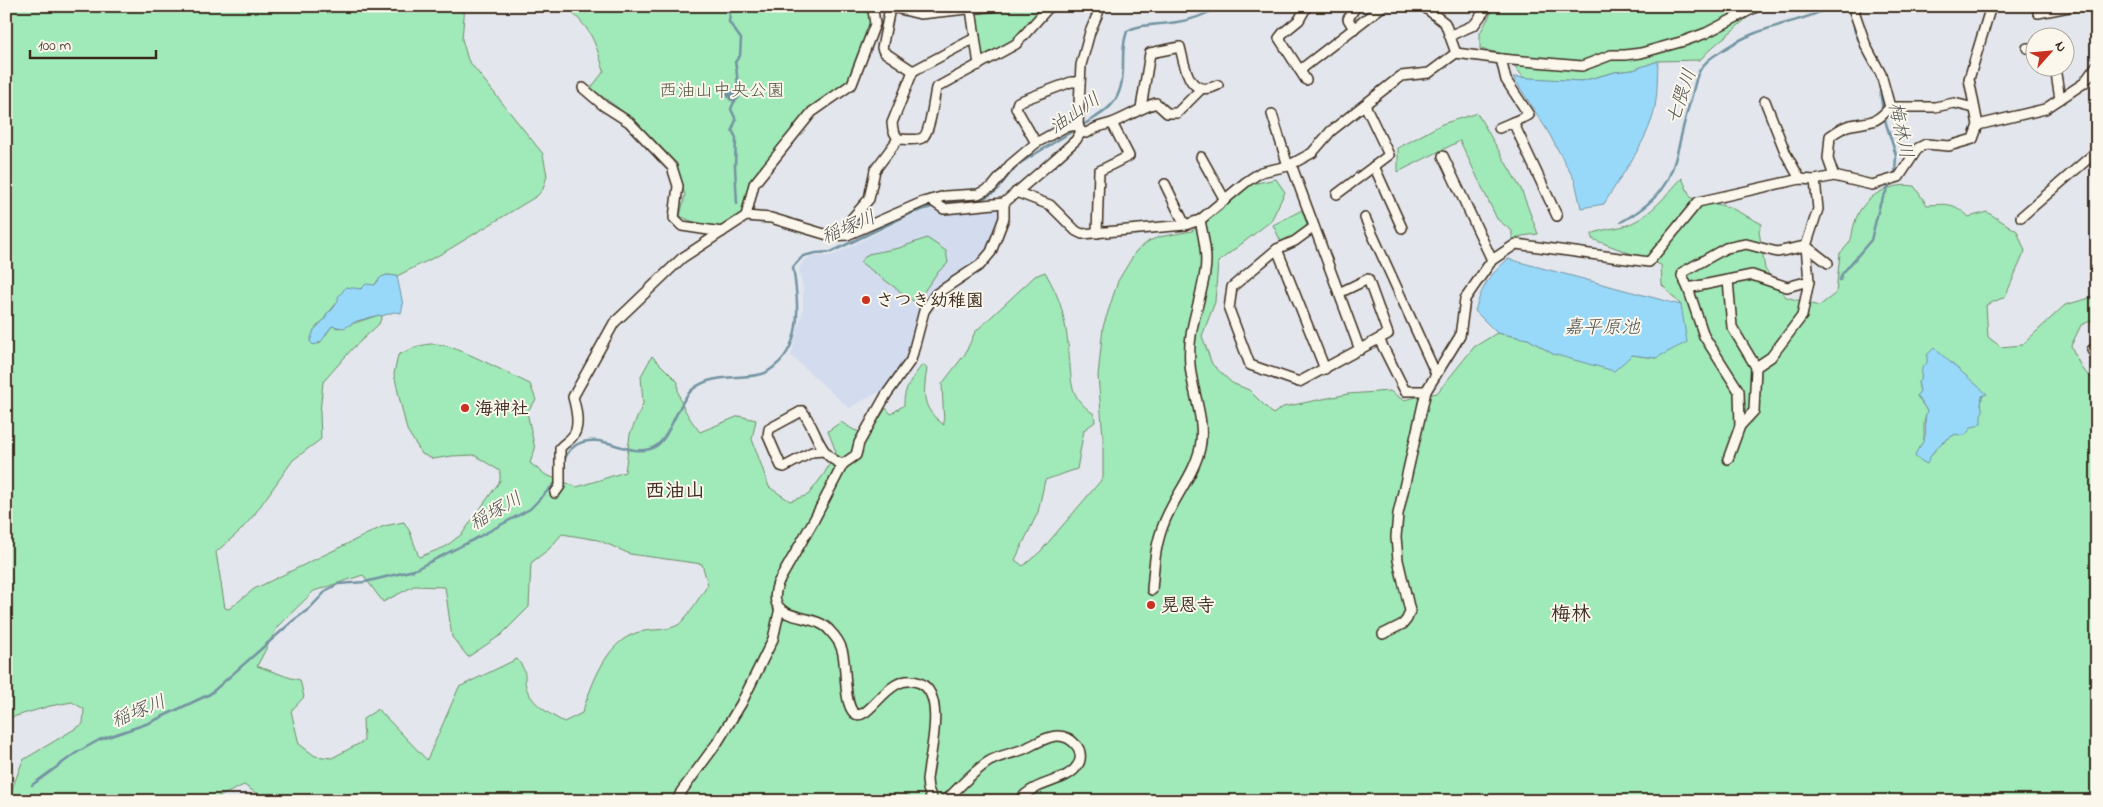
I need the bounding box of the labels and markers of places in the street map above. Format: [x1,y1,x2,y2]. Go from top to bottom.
place label: さつき幼稚園 [876,289,984,315]
marker: さつき幼稚園 [860,294,872,306]
place label: 海神社 [475,397,529,423]
marker: 海神社 [459,402,471,414]
place label: 晃恩寺 [1161,594,1215,620]
marker: 晃恩寺 [1145,599,1157,611]

